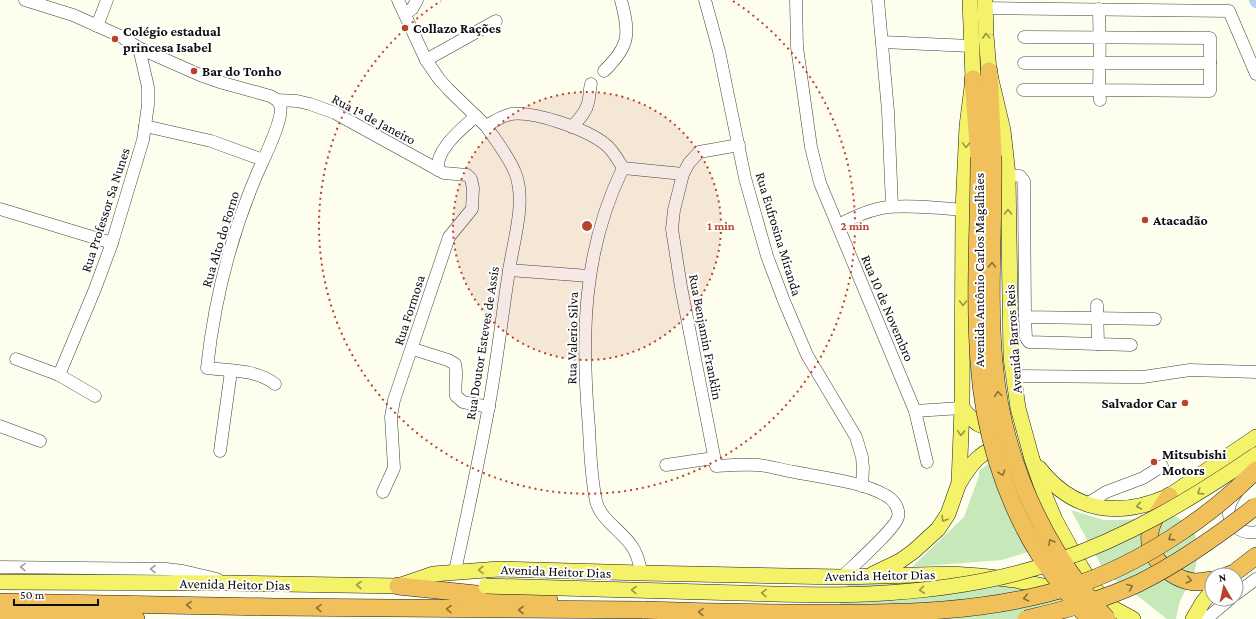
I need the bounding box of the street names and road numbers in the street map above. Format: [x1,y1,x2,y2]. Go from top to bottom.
street label: Rua 1ª de Janeiro [329,90,419,148]
street label: Rua Professor Sa Nunes [77,146,133,274]
street label: Rua Eufrosina Miranda [753,170,806,298]
street label: Avenida Antônio Carlos Magalhães [971,173,987,367]
street label: Rua Alto do Forno [198,189,242,289]
street label: Rua 10 de Novembro [858,252,918,364]
street label: Rua Doutor Esteves de Assis [462,265,502,421]
street label: Rua Formosa [390,272,428,347]
street label: Rua Benjamin Franklin [685,273,726,402]
street label: Avenida Barros Reis [1001,284,1025,394]
street label: Rua Valerio Silva [563,291,581,384]
street label: Avenida Heitor Dias [500,561,612,581]
street label: Avenida Heitor Dias [824,566,936,584]
street label: Avenida Heitor Dias [179,575,291,593]

